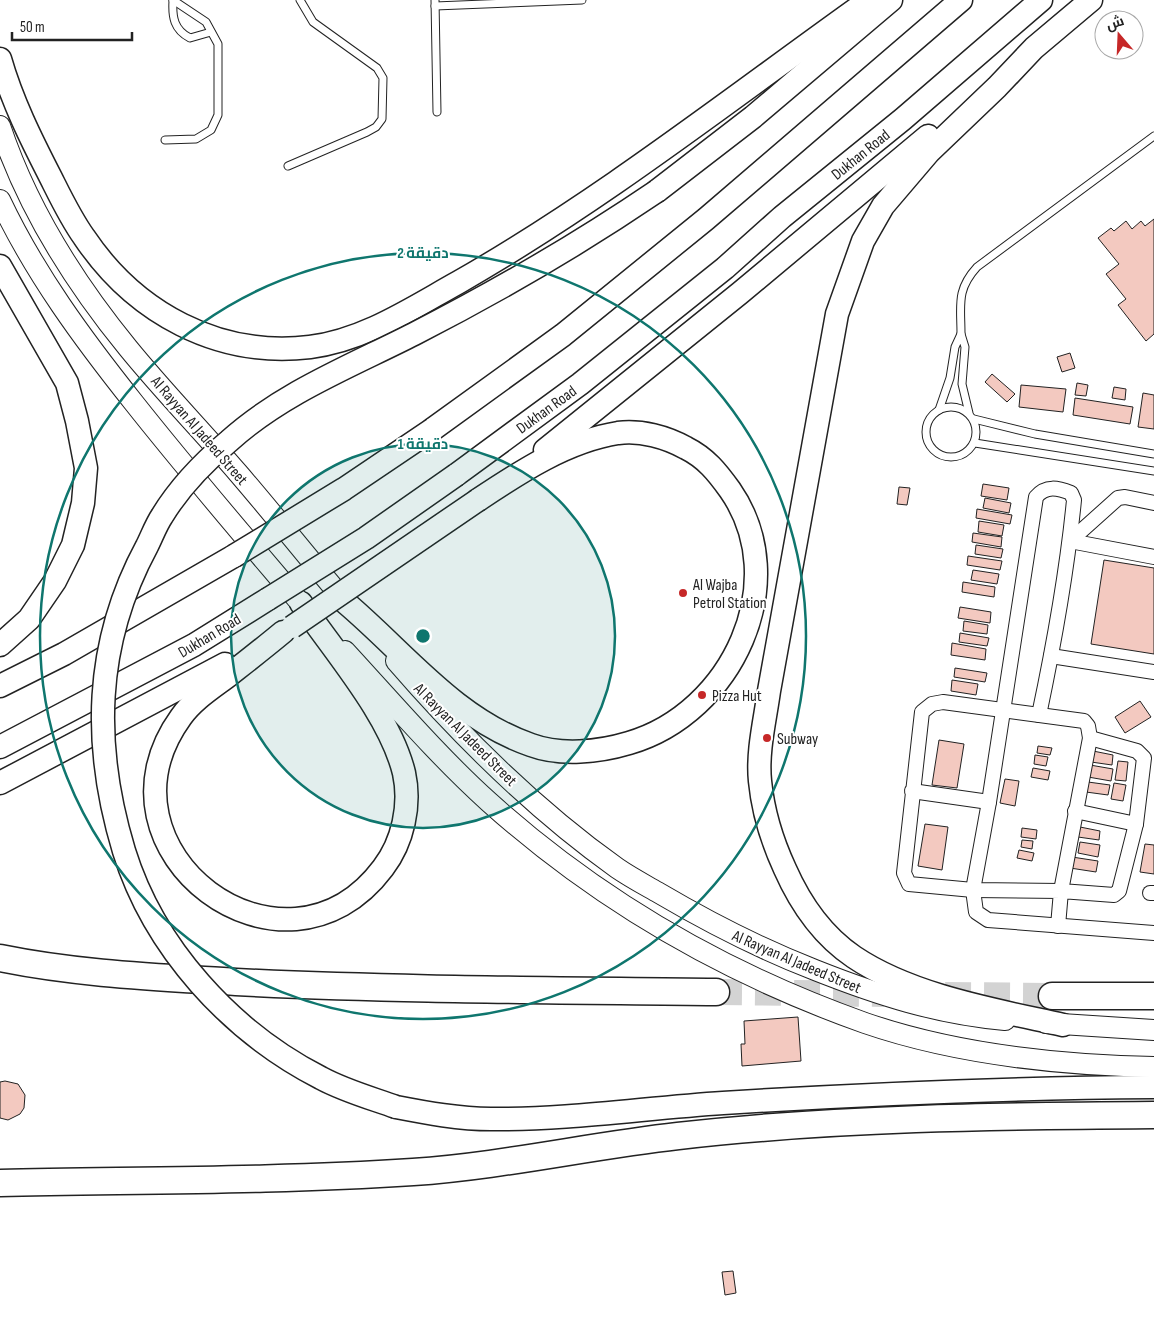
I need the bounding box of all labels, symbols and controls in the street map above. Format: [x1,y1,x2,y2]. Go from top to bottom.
scale bar [12,10,132,42]
north arrow [1094,10,1144,60]
text: ش [1104,12,1126,34]
text: 50 m [20,18,45,37]
street label: Dukhan Road [828,126,894,184]
text: 2 دقيقة [397,244,449,263]
street label: Al Rayyan Al Jadeed Street [146,372,251,489]
street label: Dukhan Road [513,382,581,438]
text: 1 دقيقة [398,435,448,454]
place label: Al Wajba Petrol Station [692,576,767,613]
marker: Al Wajba Petrol Station [677,587,689,599]
street label: Dukhan Road [175,610,245,662]
centre of rings [414,627,432,645]
street label: Al Rayyan Al Jadeed Street [409,679,521,791]
place label: Pizza Hut [712,687,762,706]
marker: Pizza Hut [696,689,708,701]
place label: Subway [777,730,818,749]
marker: Subway [761,732,773,744]
street label: Al Rayyan Al Jadeed Street [728,926,864,998]

